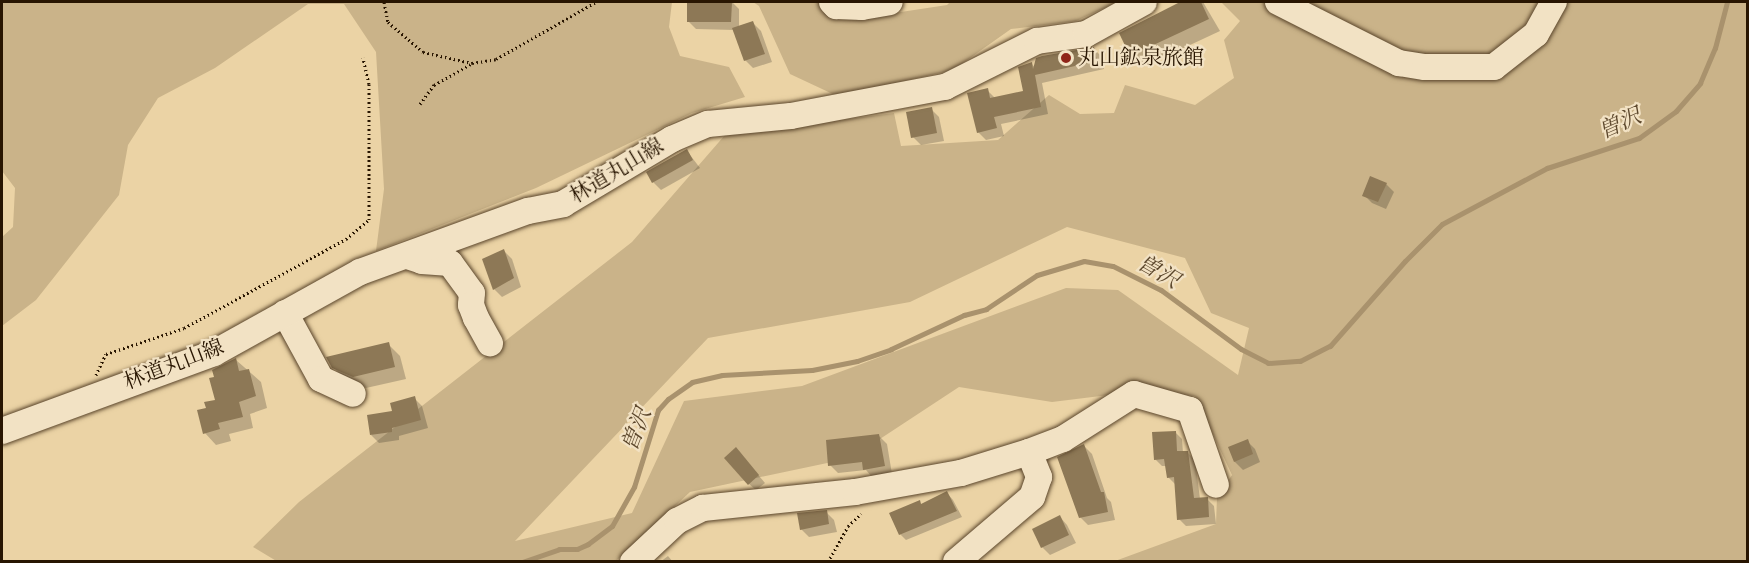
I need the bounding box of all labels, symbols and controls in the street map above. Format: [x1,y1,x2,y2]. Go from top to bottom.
place label: 丸山鉱泉旅館 [1078,45,1204,71]
marker: 丸山鉱泉旅館 [1059,51,1073,65]
water label: 曽沢 [1595,103,1645,145]
street label: 林道丸山線 [566,133,668,209]
water label: 曽沢 [1132,250,1184,294]
street label: 林道丸山線 [120,334,228,396]
water label: 曽沢 [617,405,657,455]

